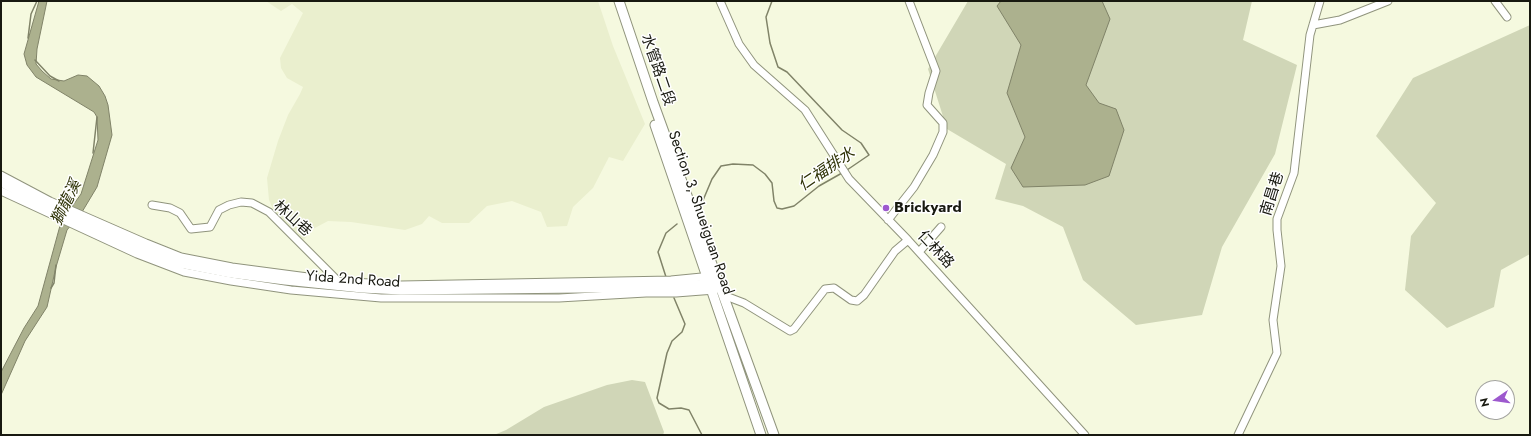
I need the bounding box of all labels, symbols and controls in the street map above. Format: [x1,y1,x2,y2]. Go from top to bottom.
street label: 水管路二段 [636,32,678,108]
street label: Section 3, Shueiguan Road [663,129,737,297]
water label: 仁福排水 [795,144,859,196]
street label: 南昌巷 [1258,170,1288,218]
water label: 獅龍溪 [48,177,86,229]
street label: 林山巷 [269,197,315,241]
place label: Brickyard [894,199,962,217]
marker: Brickyard [881,203,891,213]
street label: 仁林路 [913,227,957,273]
street label: Yida 2nd Road [305,268,401,292]
north arrow [1475,380,1515,420]
text: N [1476,396,1493,409]

